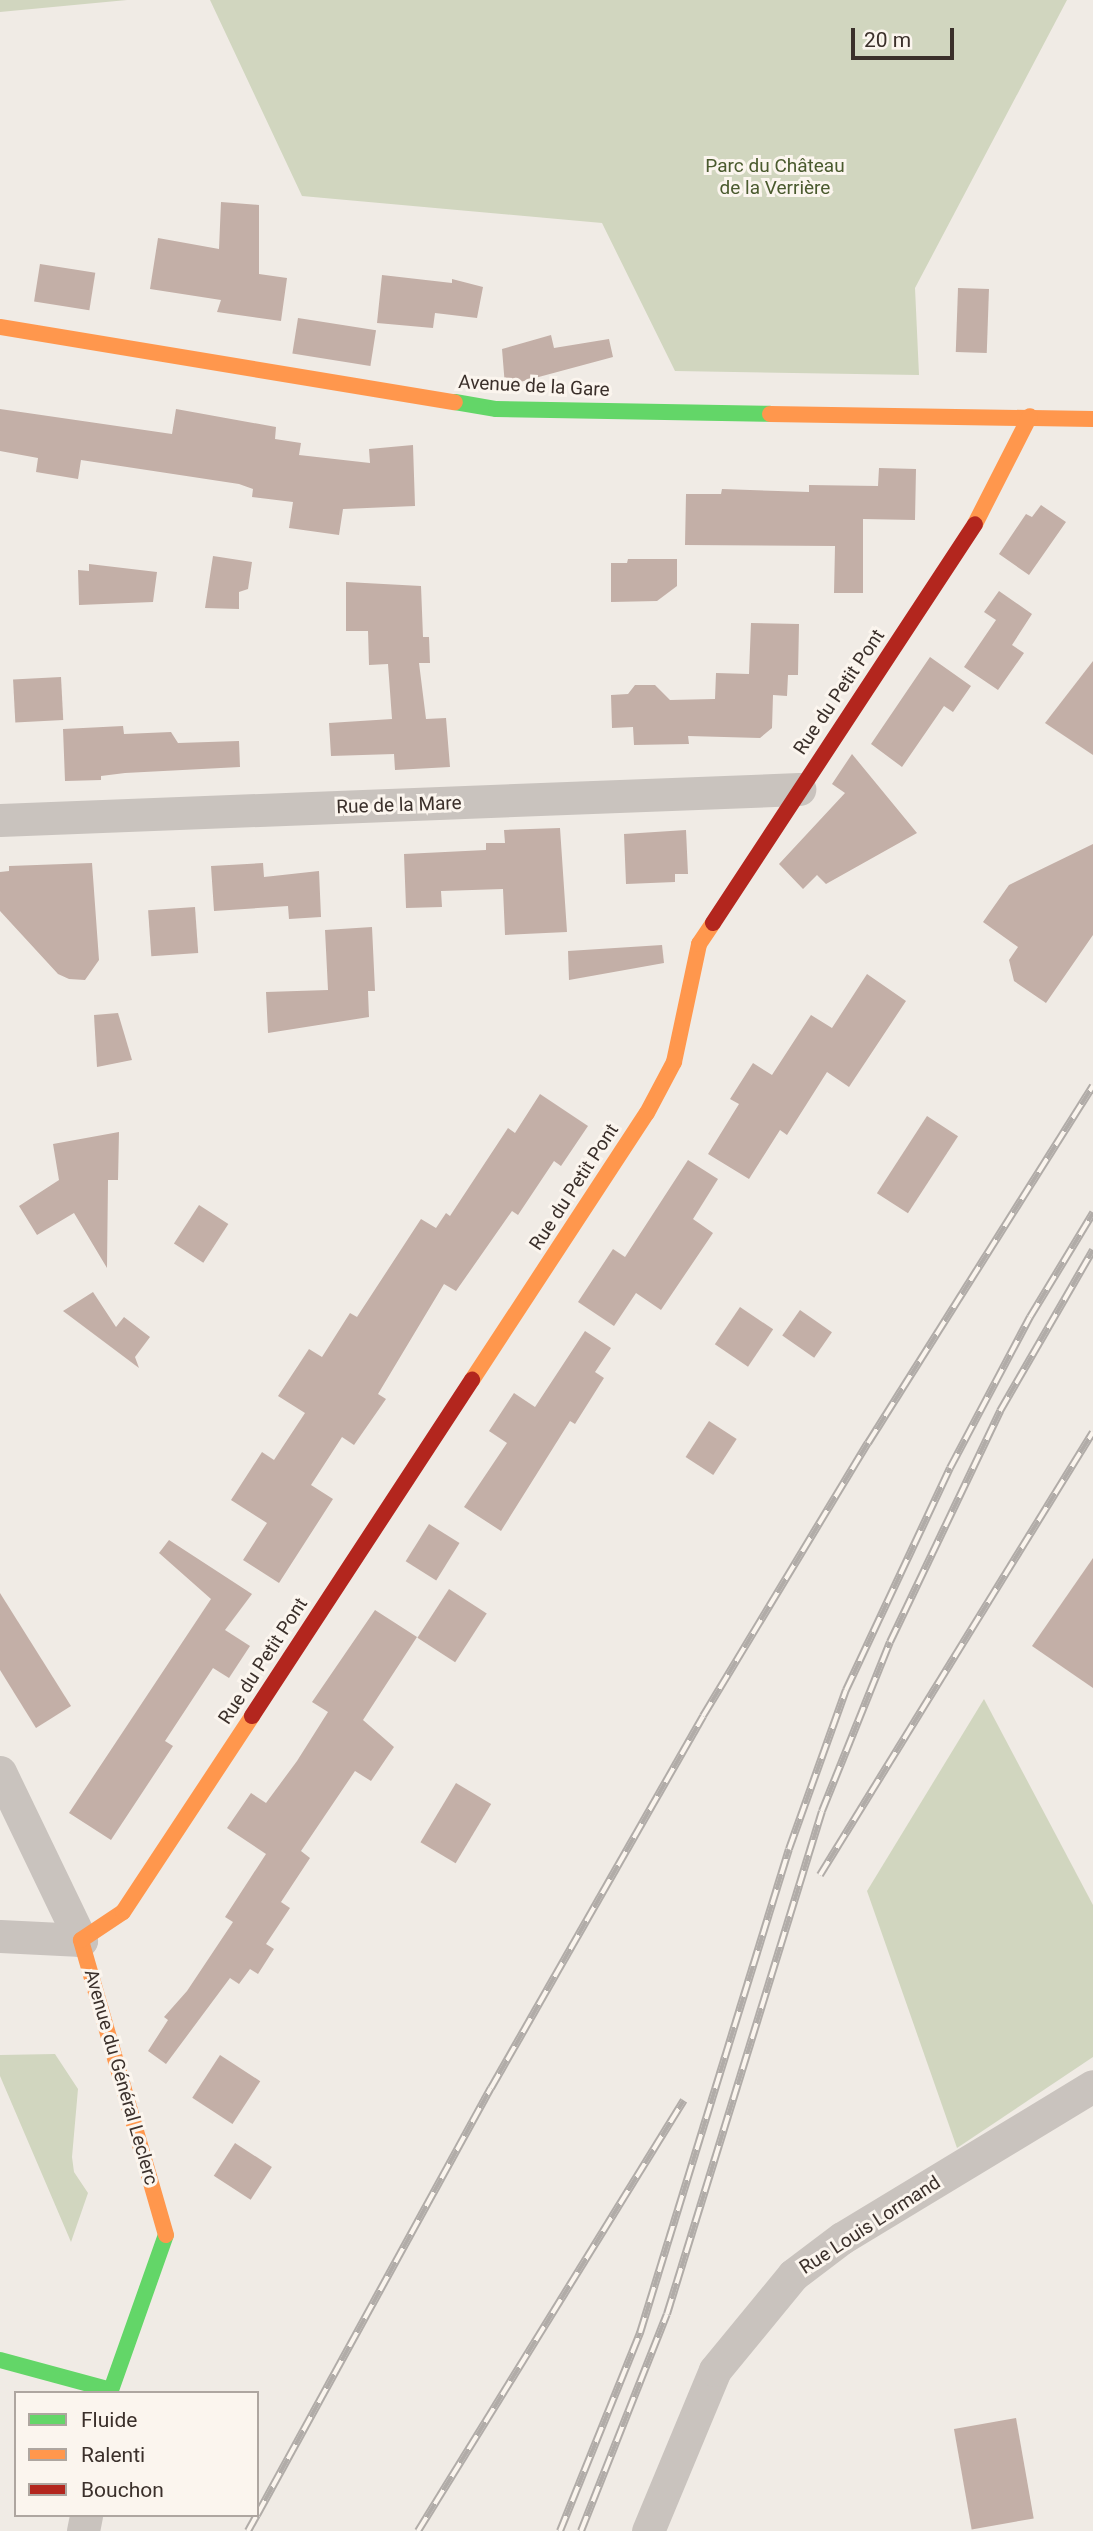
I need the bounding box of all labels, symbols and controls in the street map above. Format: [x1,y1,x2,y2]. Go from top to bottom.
scale bar [855,14,958,58]
text: 20 m [864,28,911,52]
park label: Parc du Château de la Verrière [705,155,845,199]
street label: Avenue de la Gare [458,371,610,401]
street label: Rue du Petit Pont [789,625,889,759]
street label: Rue de la Mare [336,791,462,819]
street label: Rue du Petit Pont [525,1120,623,1254]
street label: Rue du Petit Pont [214,1594,312,1728]
street label: Avenue du Général Leclerc [79,1967,163,2187]
street label: Rue Louis Lormand [795,2171,945,2279]
legend [14,2391,259,2517]
text: Fluide [81,2408,137,2432]
text: Ralenti [81,2443,145,2467]
text: Bouchon [81,2478,164,2502]

